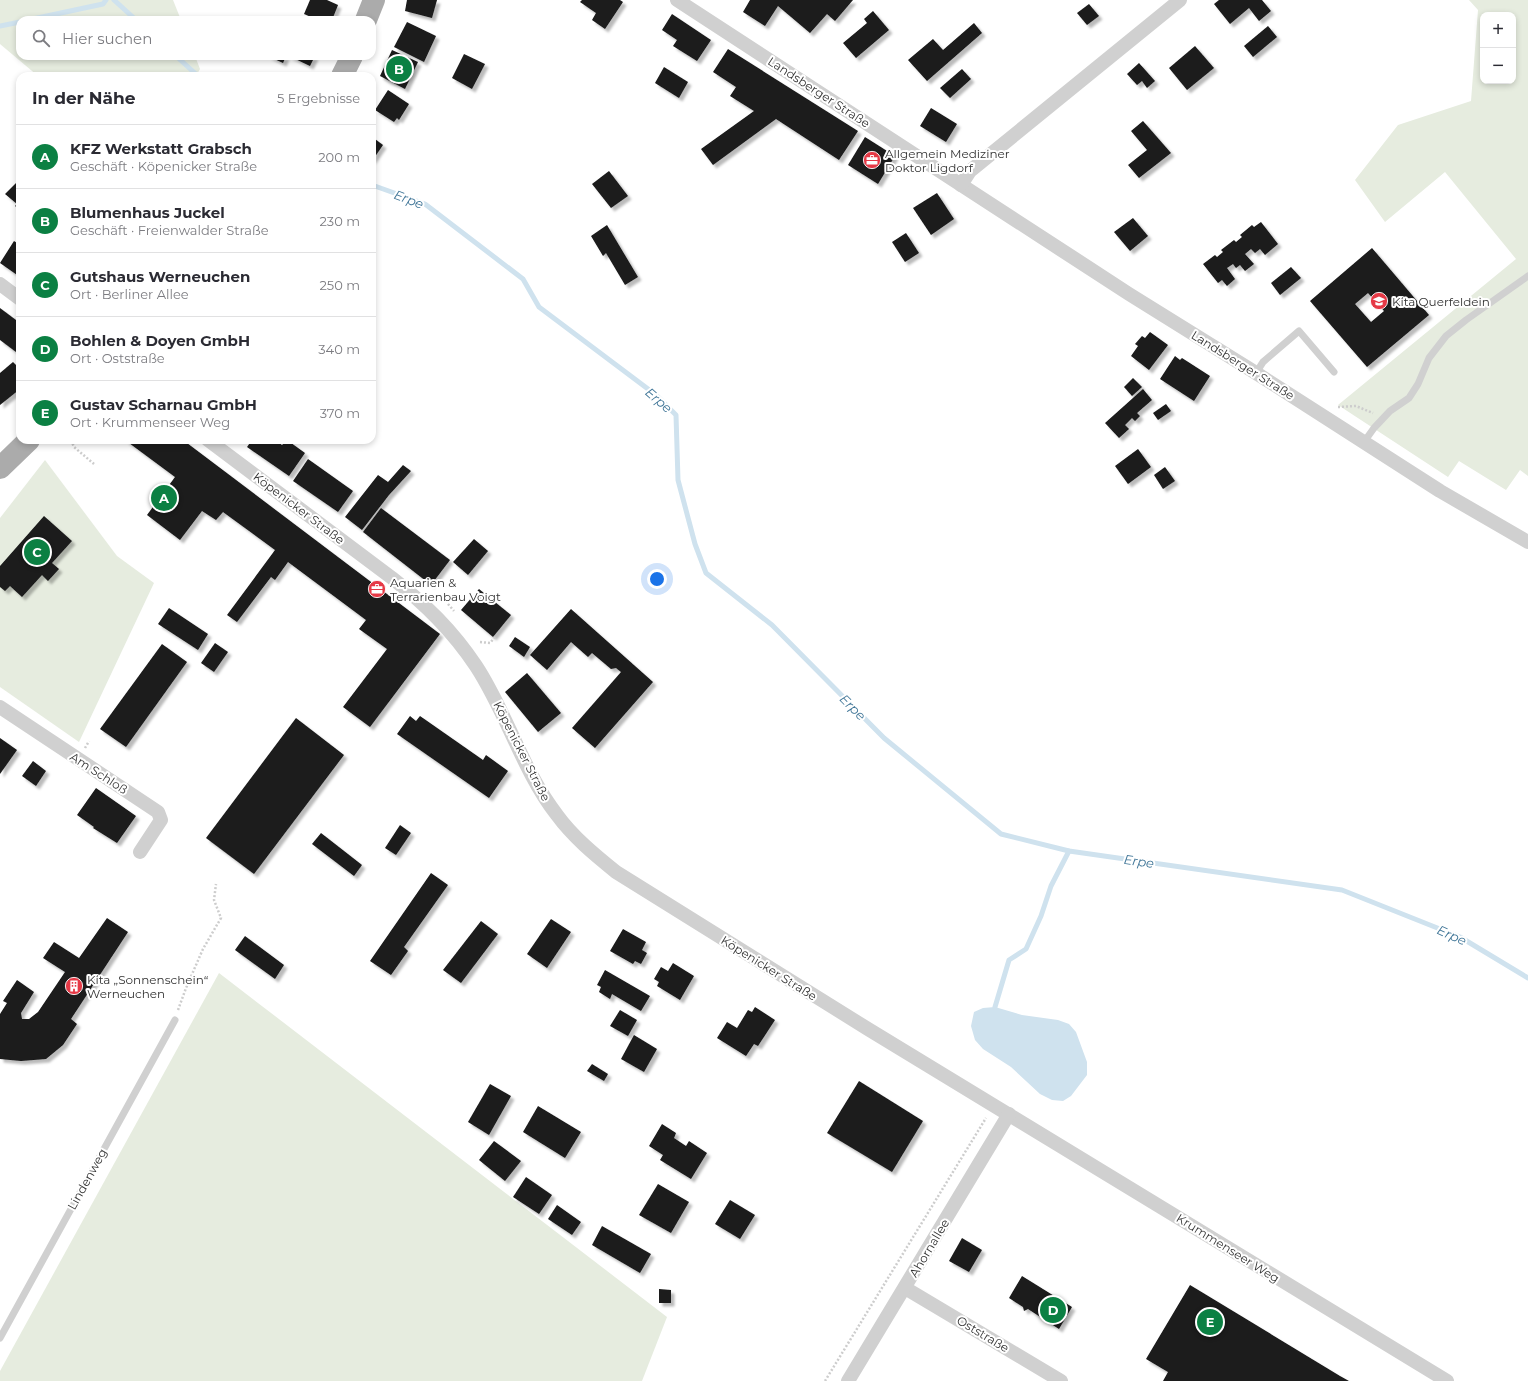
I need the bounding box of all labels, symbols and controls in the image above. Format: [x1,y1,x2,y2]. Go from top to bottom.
map controls [1480,12,1516,84]
button: + [1480,12,1516,48]
search box [16,16,376,60]
icon: search [30,27,52,49]
text: Hier suchen [62,29,152,48]
button: − [1480,48,1516,84]
street label: Landsberger Straße [765,53,873,131]
pin: B [386,54,412,84]
text: In der Nähe [32,88,136,108]
text: 5 Ergebnisse [277,90,360,106]
text: KFZ Werkstatt Grabsch [70,139,252,158]
place label: Allgemein Mediziner Doktor Ligdorf [885,146,1010,175]
text: A [40,149,50,165]
text: 200 m [318,149,360,165]
office icon: Allgemein Mediziner Doktor Ligdorf [862,150,882,170]
text: Geschäft · Köpenicker Straße [70,158,257,174]
water label: Erpe [392,186,426,212]
text: Blumenhaus Juckel [70,203,225,222]
text: B [40,213,50,229]
text: 230 m [319,213,360,229]
text: Geschäft · Freienwalder Straße [70,222,269,238]
text: Gutshaus Werneuchen [70,267,250,286]
text: C [40,277,50,293]
text: 250 m [319,277,360,293]
text: Ort · Berliner Allee [70,286,189,302]
school or university icon: Kita Querfeldein [1369,291,1389,311]
place label: Kita Querfeldein [1392,294,1490,309]
street label: Landsberger Straße [1189,327,1297,403]
text: Bohlen & Doyen GmbH [70,331,250,350]
text: D [40,341,50,357]
text: 340 m [318,341,360,357]
text: Ort · Oststraße [70,350,165,366]
water label: Erpe [642,384,676,416]
text: Gustav Scharnau GmbH [70,395,257,414]
text: E [41,405,49,421]
text: 370 m [320,405,360,421]
text: Ort · Krummenseer Weg [70,414,230,430]
street label: Köpenicker Straße [250,469,348,547]
pin: A [151,483,177,513]
pin: C [24,537,50,567]
your location [647,569,667,589]
place label: Aquarien & Terrarienbau Voigt [390,575,501,604]
office icon: Aquarien & Terrarienbau Voigt [367,579,387,599]
water label: Erpe [837,691,870,724]
street label: Köpenicker Straße [490,698,554,804]
street label: Am Schloß [67,749,131,797]
water label: Erpe [1123,851,1155,871]
water label: Erpe [1435,921,1469,949]
street label: Köpenicker Straße [718,932,820,1004]
place label: Kita „Sonnenschein“ Werneuchen [87,972,208,1001]
building icon: Kita „Sonnenschein“ Werneuchen [64,976,84,996]
street label: Lindenweg [64,1146,110,1212]
street label: Krummenseer Weg [1174,1210,1282,1286]
street label: Ahornallee [906,1216,952,1280]
pin: D [1040,1295,1066,1325]
pin: E [1197,1307,1223,1337]
street label: Oststraße [954,1313,1012,1355]

